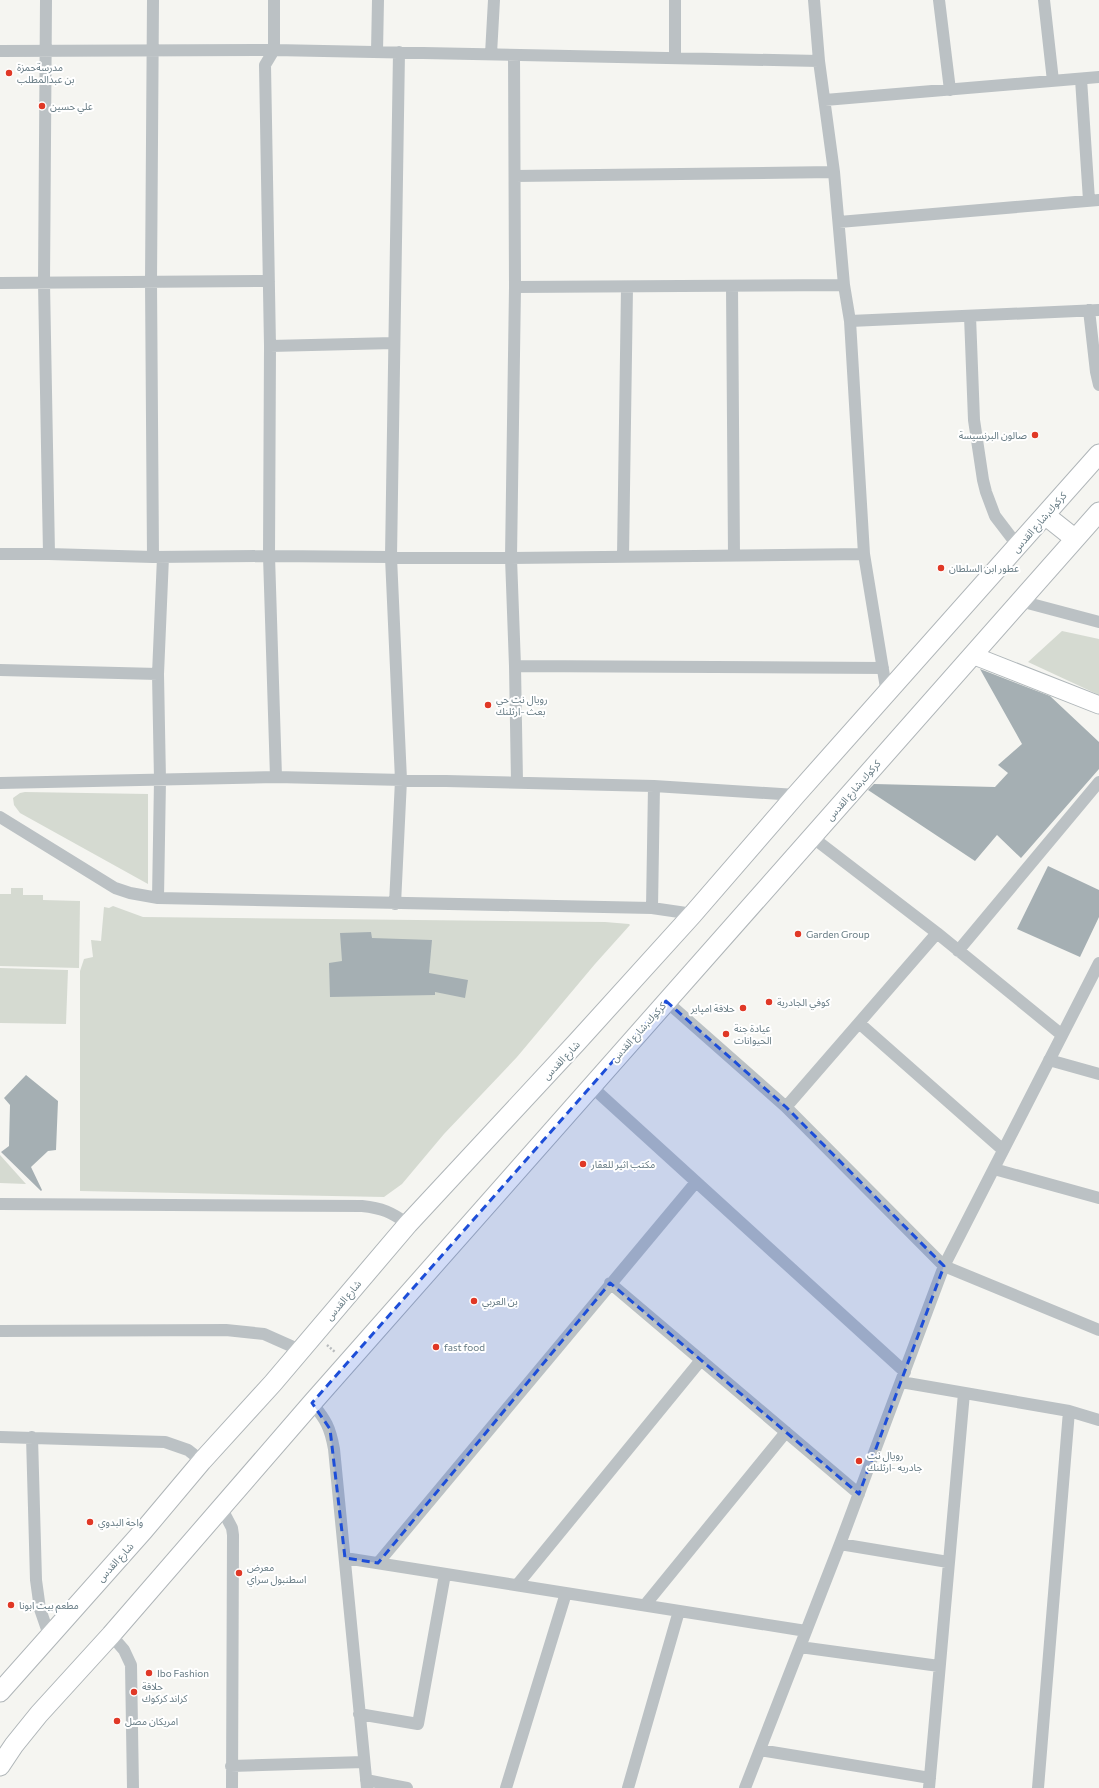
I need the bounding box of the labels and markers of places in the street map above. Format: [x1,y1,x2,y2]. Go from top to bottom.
place label: مدرسةحمزة بن عبدالمطلب [17,61,75,85]
marker: مدرسةحمزة بن عبدالمطلب [4,68,14,78]
place label: علي حسين [50,100,93,114]
marker: علي حسين [37,101,47,111]
place label: صالون البرنسيسة [959,429,1027,442]
marker: صالون البرنسيسة [1030,430,1040,440]
place label: عطور ابن السلطان [949,562,1019,575]
marker: عطور ابن السلطان [936,563,946,573]
place label: رويال نت حي بعث -ارثلنك [496,693,548,718]
marker: رويال نت حي بعث -ارثلنك [483,700,493,710]
place label: Garden Group [806,928,870,940]
marker: Garden Group [793,929,803,939]
place label: كوفي الجادرية [777,996,831,1010]
marker: كوفي الجادرية [764,997,774,1007]
place label: حلاقة امپاير [690,1002,735,1015]
marker: حلاقة امپاير [738,1003,748,1013]
place label: عيادة جنة الحيوانات [734,1022,772,1047]
marker: عيادة جنة الحيوانات [721,1029,731,1039]
place label: مكتب اثير للعقار [590,1158,655,1171]
marker: مكتب اثير للعقار [578,1159,588,1169]
place label: بن العربي [482,1295,518,1309]
marker: بن العربي [469,1296,479,1306]
place label: fast food [444,1341,485,1353]
marker: fast food [431,1342,441,1352]
place label: رويال نت جادريه -ارثلنك [867,1449,922,1474]
marker: رويال نت جادريه -ارثلنك [854,1456,864,1466]
place label: واحة البدوي [98,1516,143,1530]
marker: واحة البدوي [85,1517,95,1527]
place label: معرض اسطنبول سراي [247,1561,306,1587]
marker: معرض اسطنبول سراي [234,1568,244,1578]
place label: مطعم بيت ابونا [19,1599,79,1613]
marker: مطعم بيت ابونا [6,1600,16,1610]
place label: Ibo Fashion [157,1667,209,1679]
marker: Ibo Fashion [144,1668,154,1678]
place label: حلاقة كراند كركوك [142,1680,188,1705]
marker: حلاقة كراند كركوك [129,1687,139,1697]
place label: امريكان مصل [125,1715,178,1728]
marker: امريكان مصل [112,1716,122,1726]

